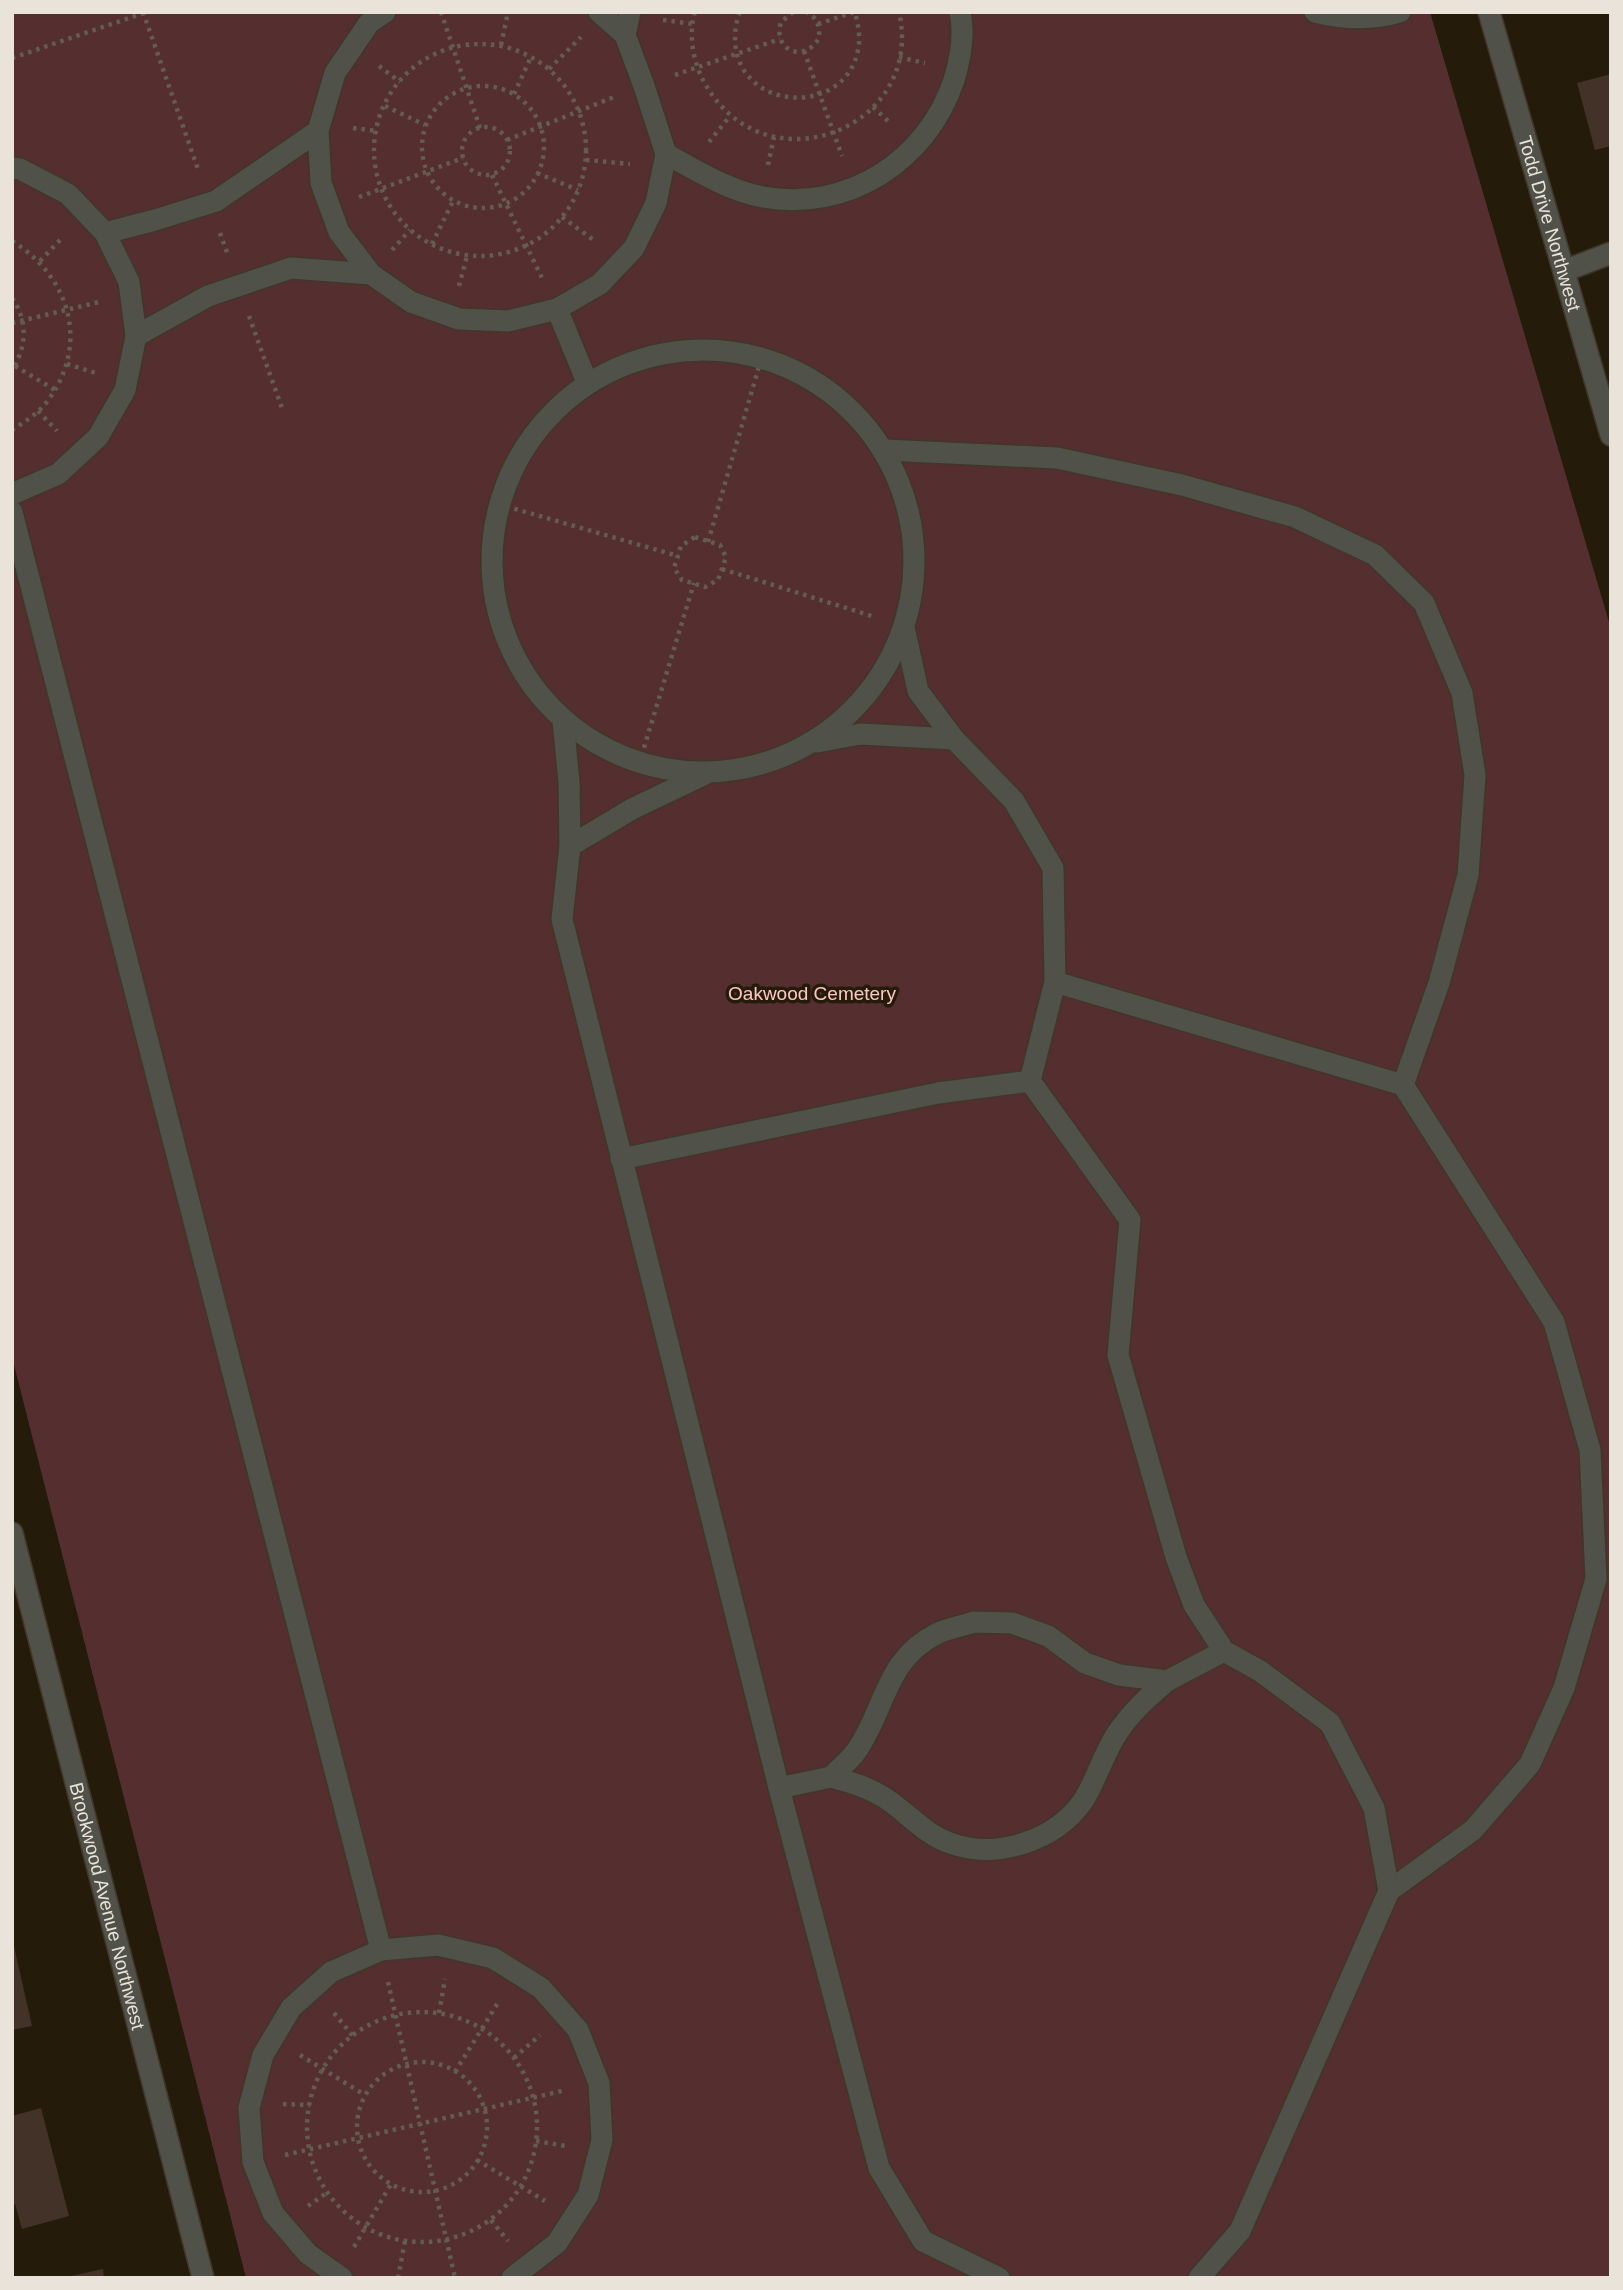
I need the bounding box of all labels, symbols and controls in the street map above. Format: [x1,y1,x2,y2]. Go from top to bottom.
street label: Todd Drive Northwest [1514,133,1585,314]
park label: Oakwood Cemetery [728,983,896,1004]
street label: Brookwood Avenue Northwest [65,1780,149,2033]

